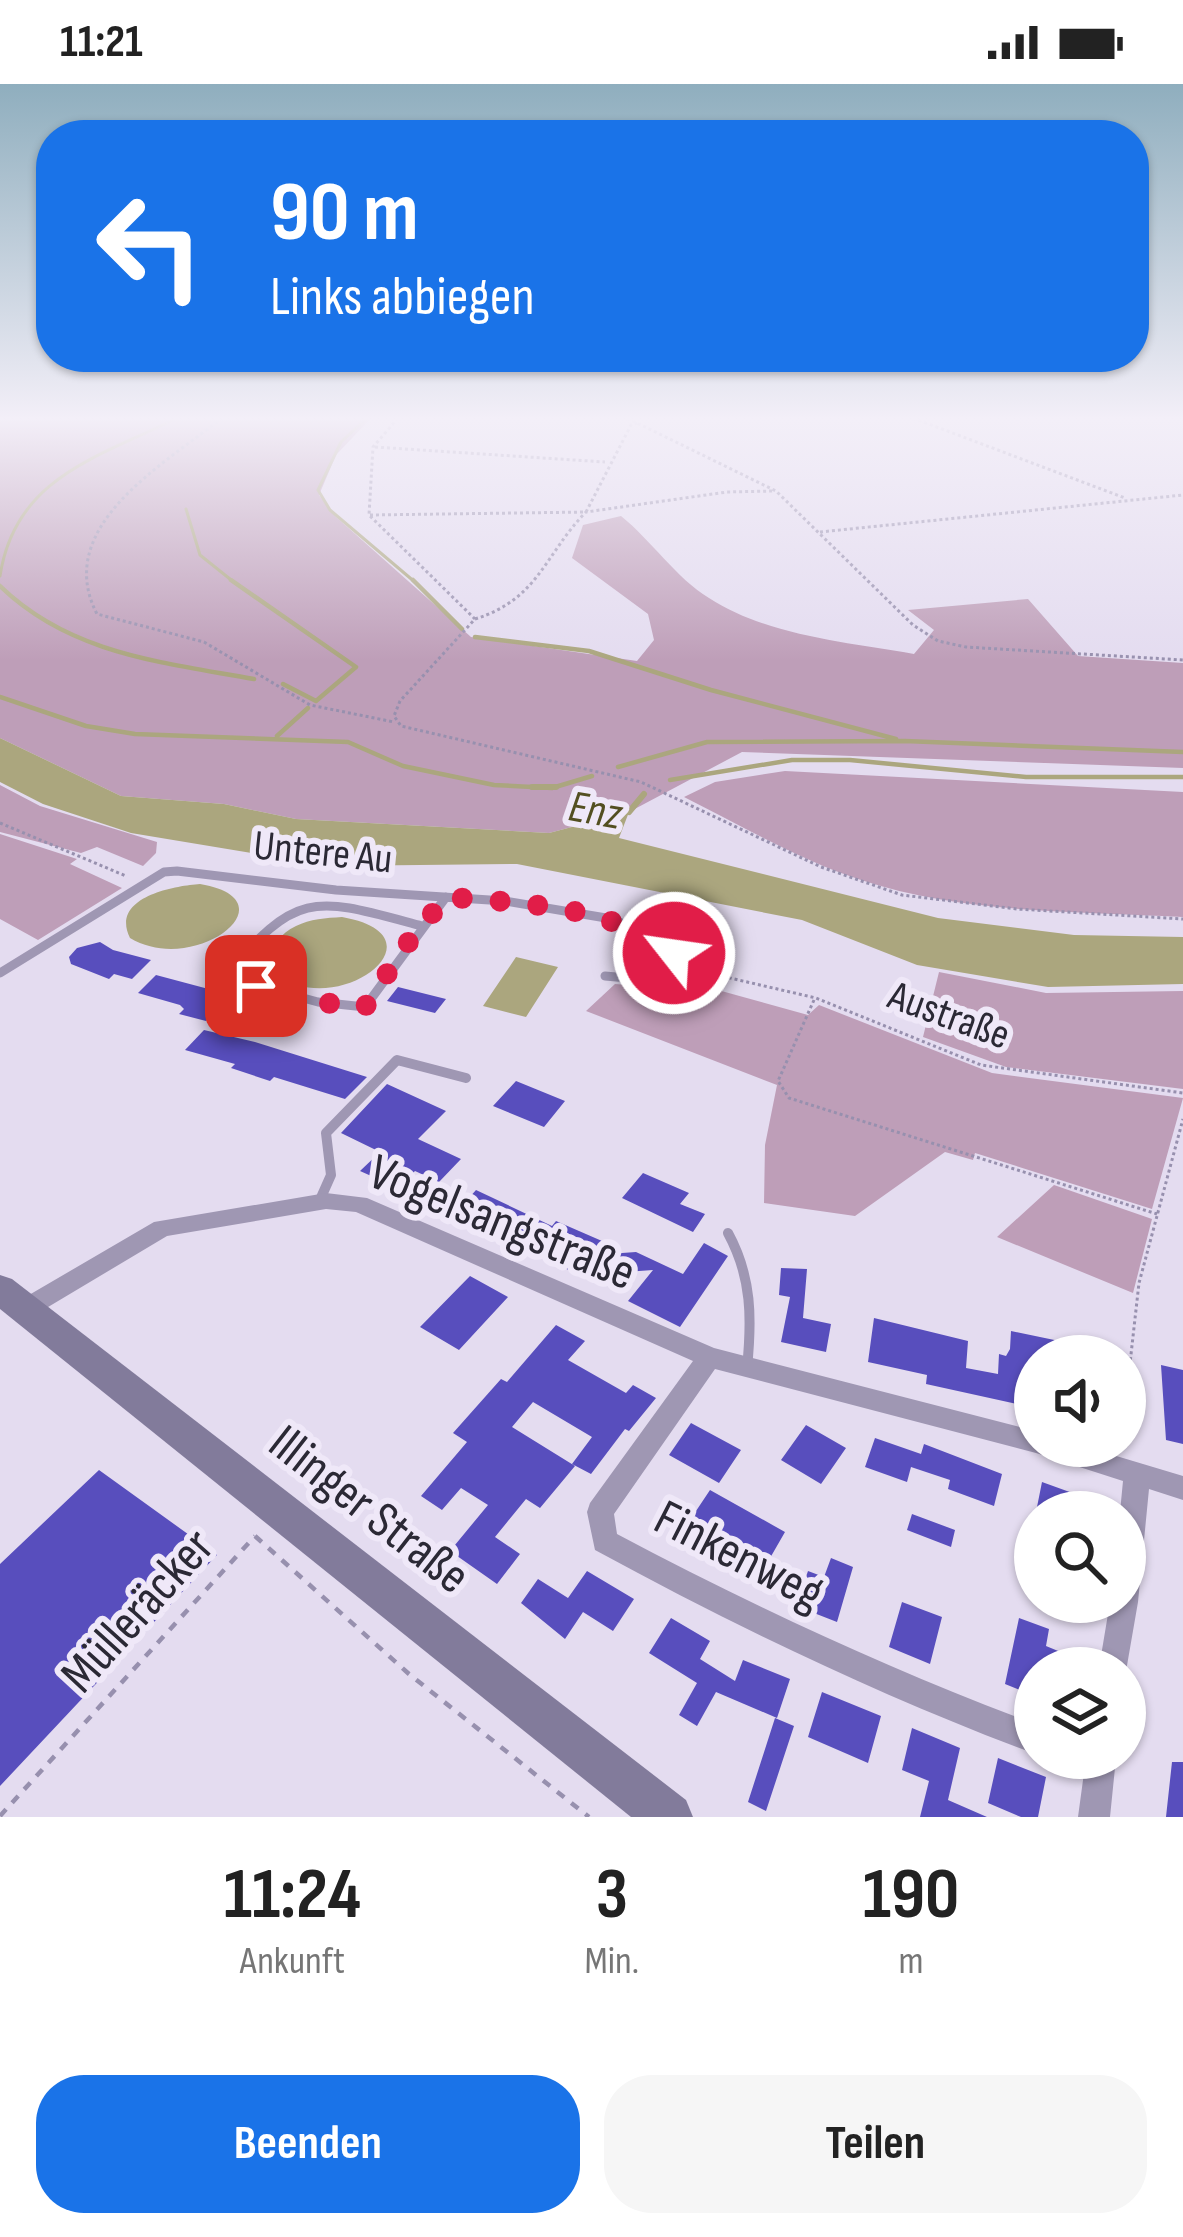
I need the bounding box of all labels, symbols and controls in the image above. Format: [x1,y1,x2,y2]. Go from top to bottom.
text: 11:21 [60,15,143,70]
text: 90 m [270,163,419,264]
icon: left [72,168,228,324]
text: Links abbiegen [270,265,535,330]
water label: Enz [564,779,628,843]
street label: Untere Au [251,820,395,886]
position arrow [611,890,737,1016]
pin [205,935,307,1037]
icon: arrive [223,953,289,1019]
street label: Austraße [880,970,1017,1061]
street label: Vogelsangstraße [360,1142,644,1304]
map controls [1014,1335,1146,1779]
button: sound [1014,1335,1146,1467]
street label: Illinger Straße [257,1413,481,1607]
street label: Finkenweg [644,1488,834,1624]
button: search [1014,1491,1146,1623]
street label: Mülleräcker [49,1517,227,1705]
button: layers [1014,1647,1146,1779]
text: 11:24 [224,1852,361,1939]
text: 3 [596,1852,628,1939]
text: 190 [863,1852,959,1939]
text: Ankunft [240,1938,345,1985]
text: Min. [585,1938,639,1985]
text: m [899,1938,924,1985]
button: Beenden [36,2075,580,2213]
button: Teilen [604,2075,1147,2213]

